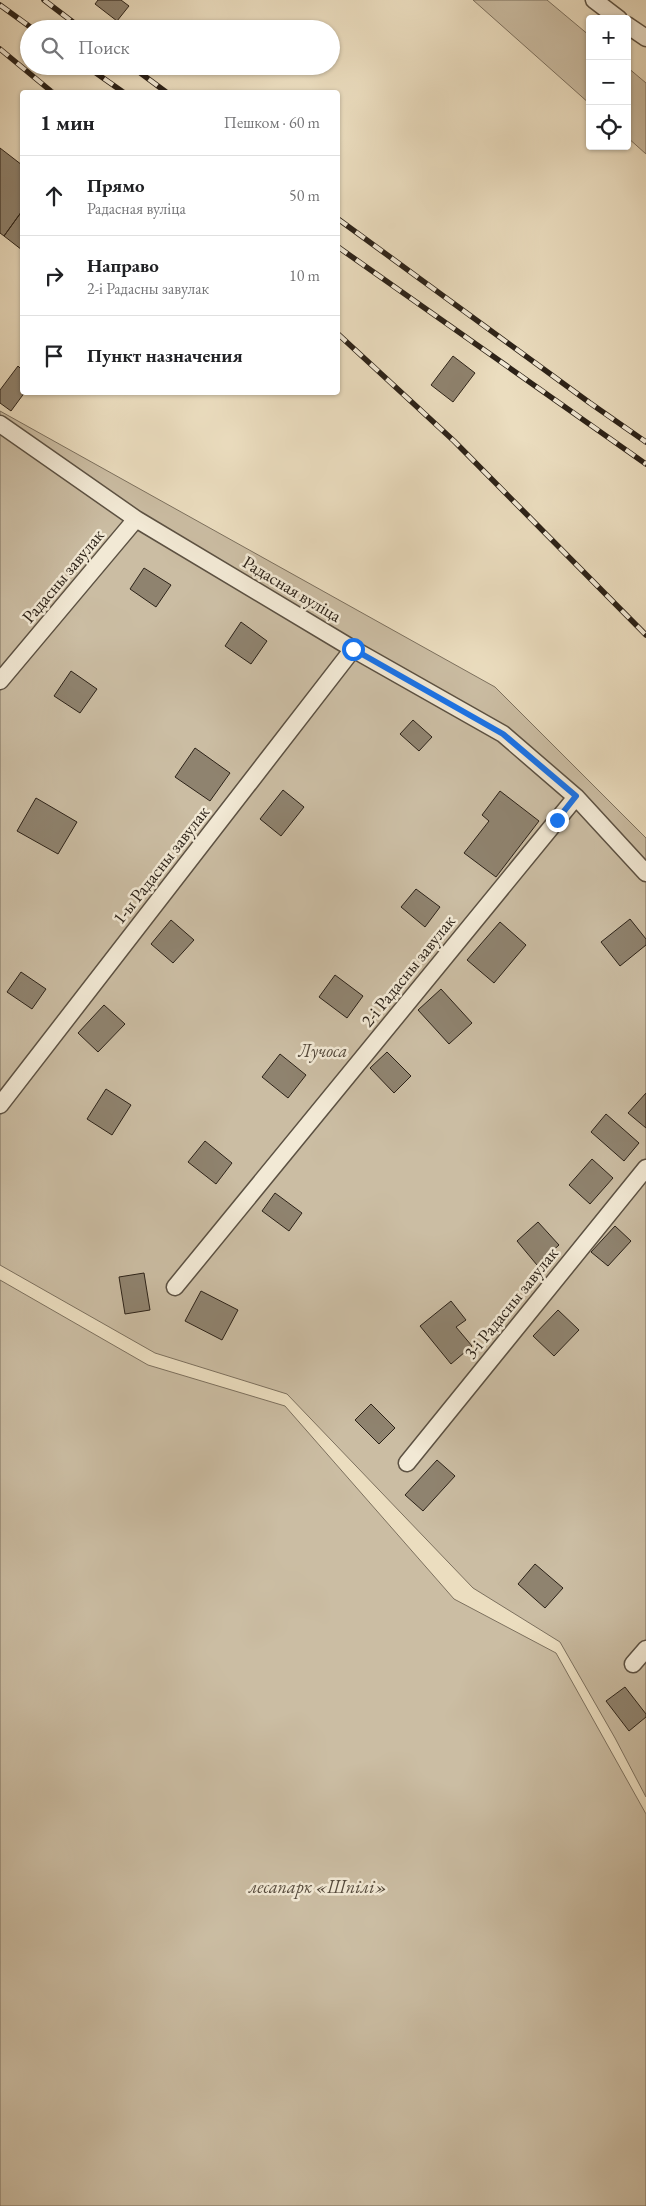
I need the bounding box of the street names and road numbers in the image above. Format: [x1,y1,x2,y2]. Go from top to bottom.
street label: Радасны завулак [17,524,109,627]
street label: Радасная вуліца [239,550,347,627]
street label: 1-ы Радасны завулак [107,801,214,929]
street label: 2-і Радасны завулак [355,910,460,1031]
street label: 3-і Радасны завулак [458,1242,563,1363]

